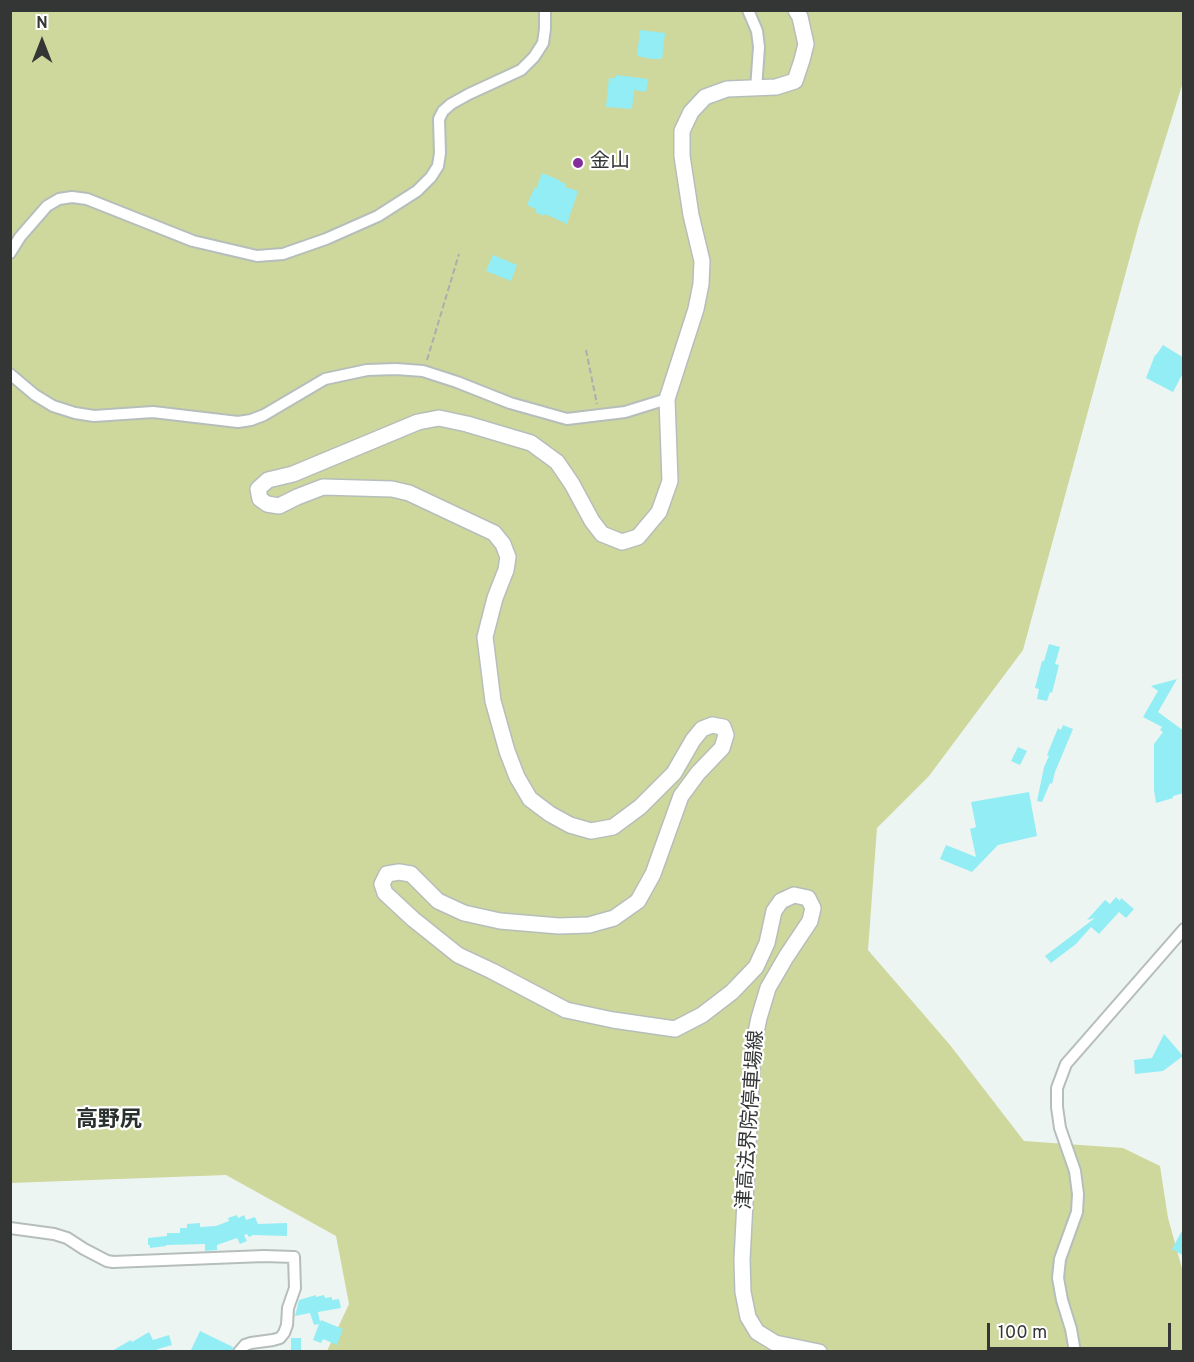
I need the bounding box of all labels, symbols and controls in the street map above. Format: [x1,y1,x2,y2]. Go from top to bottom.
north arrow [12,12,72,72]
text: N [36,14,48,34]
place label: 金山 [590,151,630,175]
marker: 金山 [571,156,585,170]
street label: 津高法界院停車場線 [734,1029,770,1211]
district label: 高野尻 [76,1109,142,1135]
scale bar [990,1311,1174,1349]
text: 100 m [998,1322,1047,1345]

